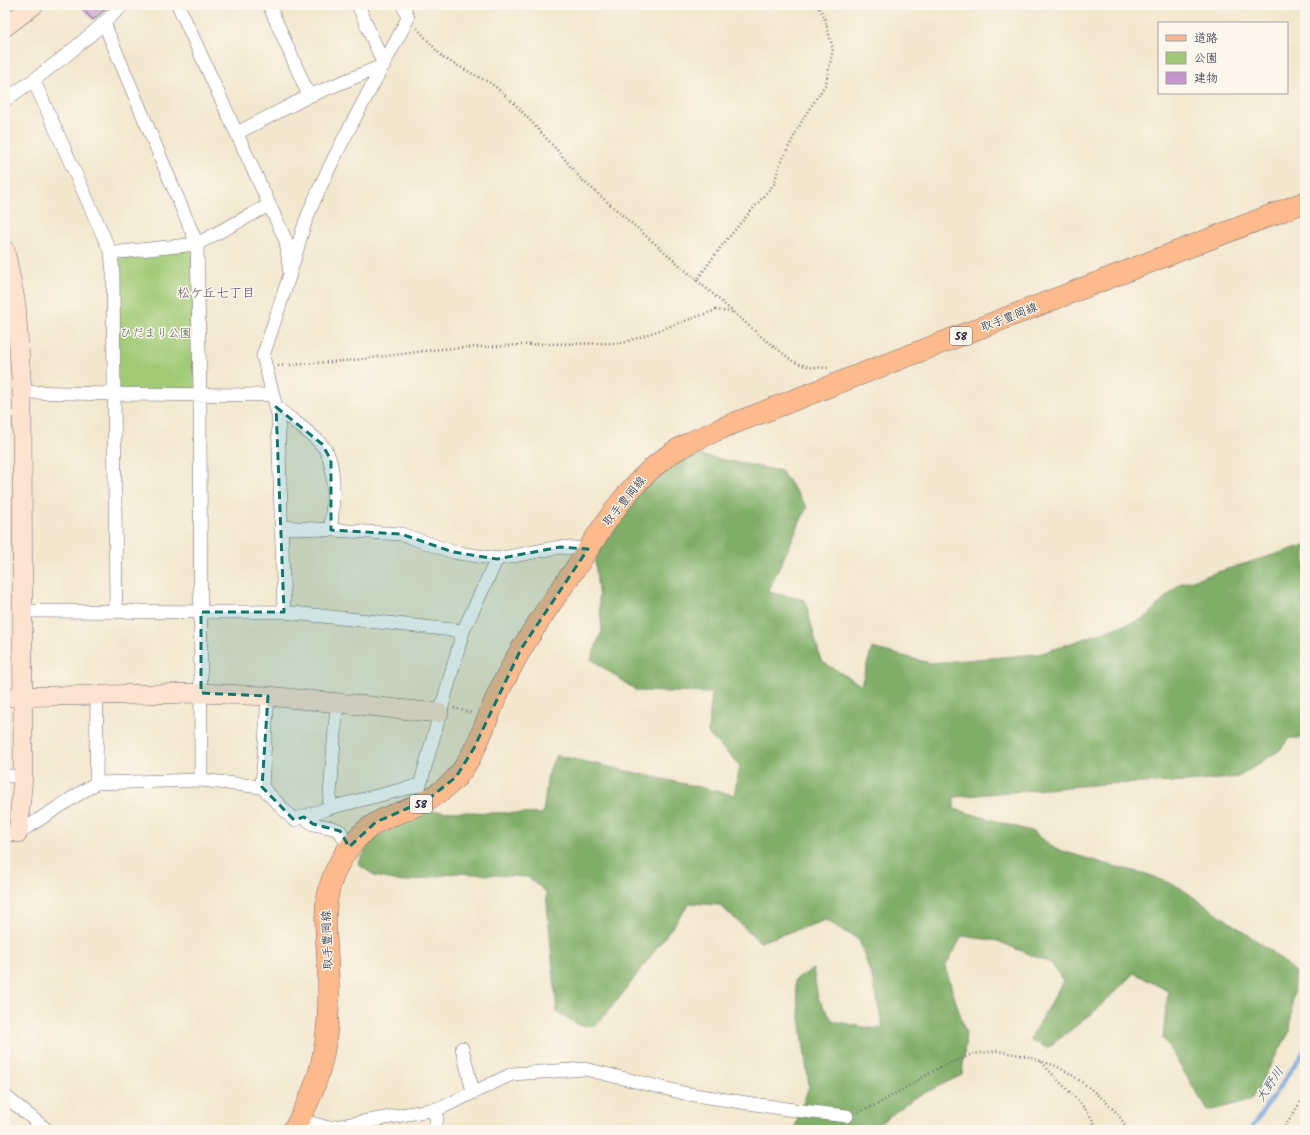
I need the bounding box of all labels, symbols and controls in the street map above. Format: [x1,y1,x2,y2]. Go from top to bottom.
legend [1158,22,1288,94]
text: 道路 [1194,29,1218,48]
text: 公園 [1194,49,1218,68]
text: 建物 [1194,69,1218,88]
district label: 松ケ丘七丁目 [177,283,255,304]
street label: 取手豊岡線 [978,298,1041,337]
park label: ひだまり公園 [120,324,192,343]
road number: 58 [950,327,972,345]
street label: 取手豊岡線 [598,472,651,531]
road number: 58 [410,795,432,813]
street label: 取手豊岡線 [317,910,338,970]
water label: 大野川 [1251,1063,1290,1107]

